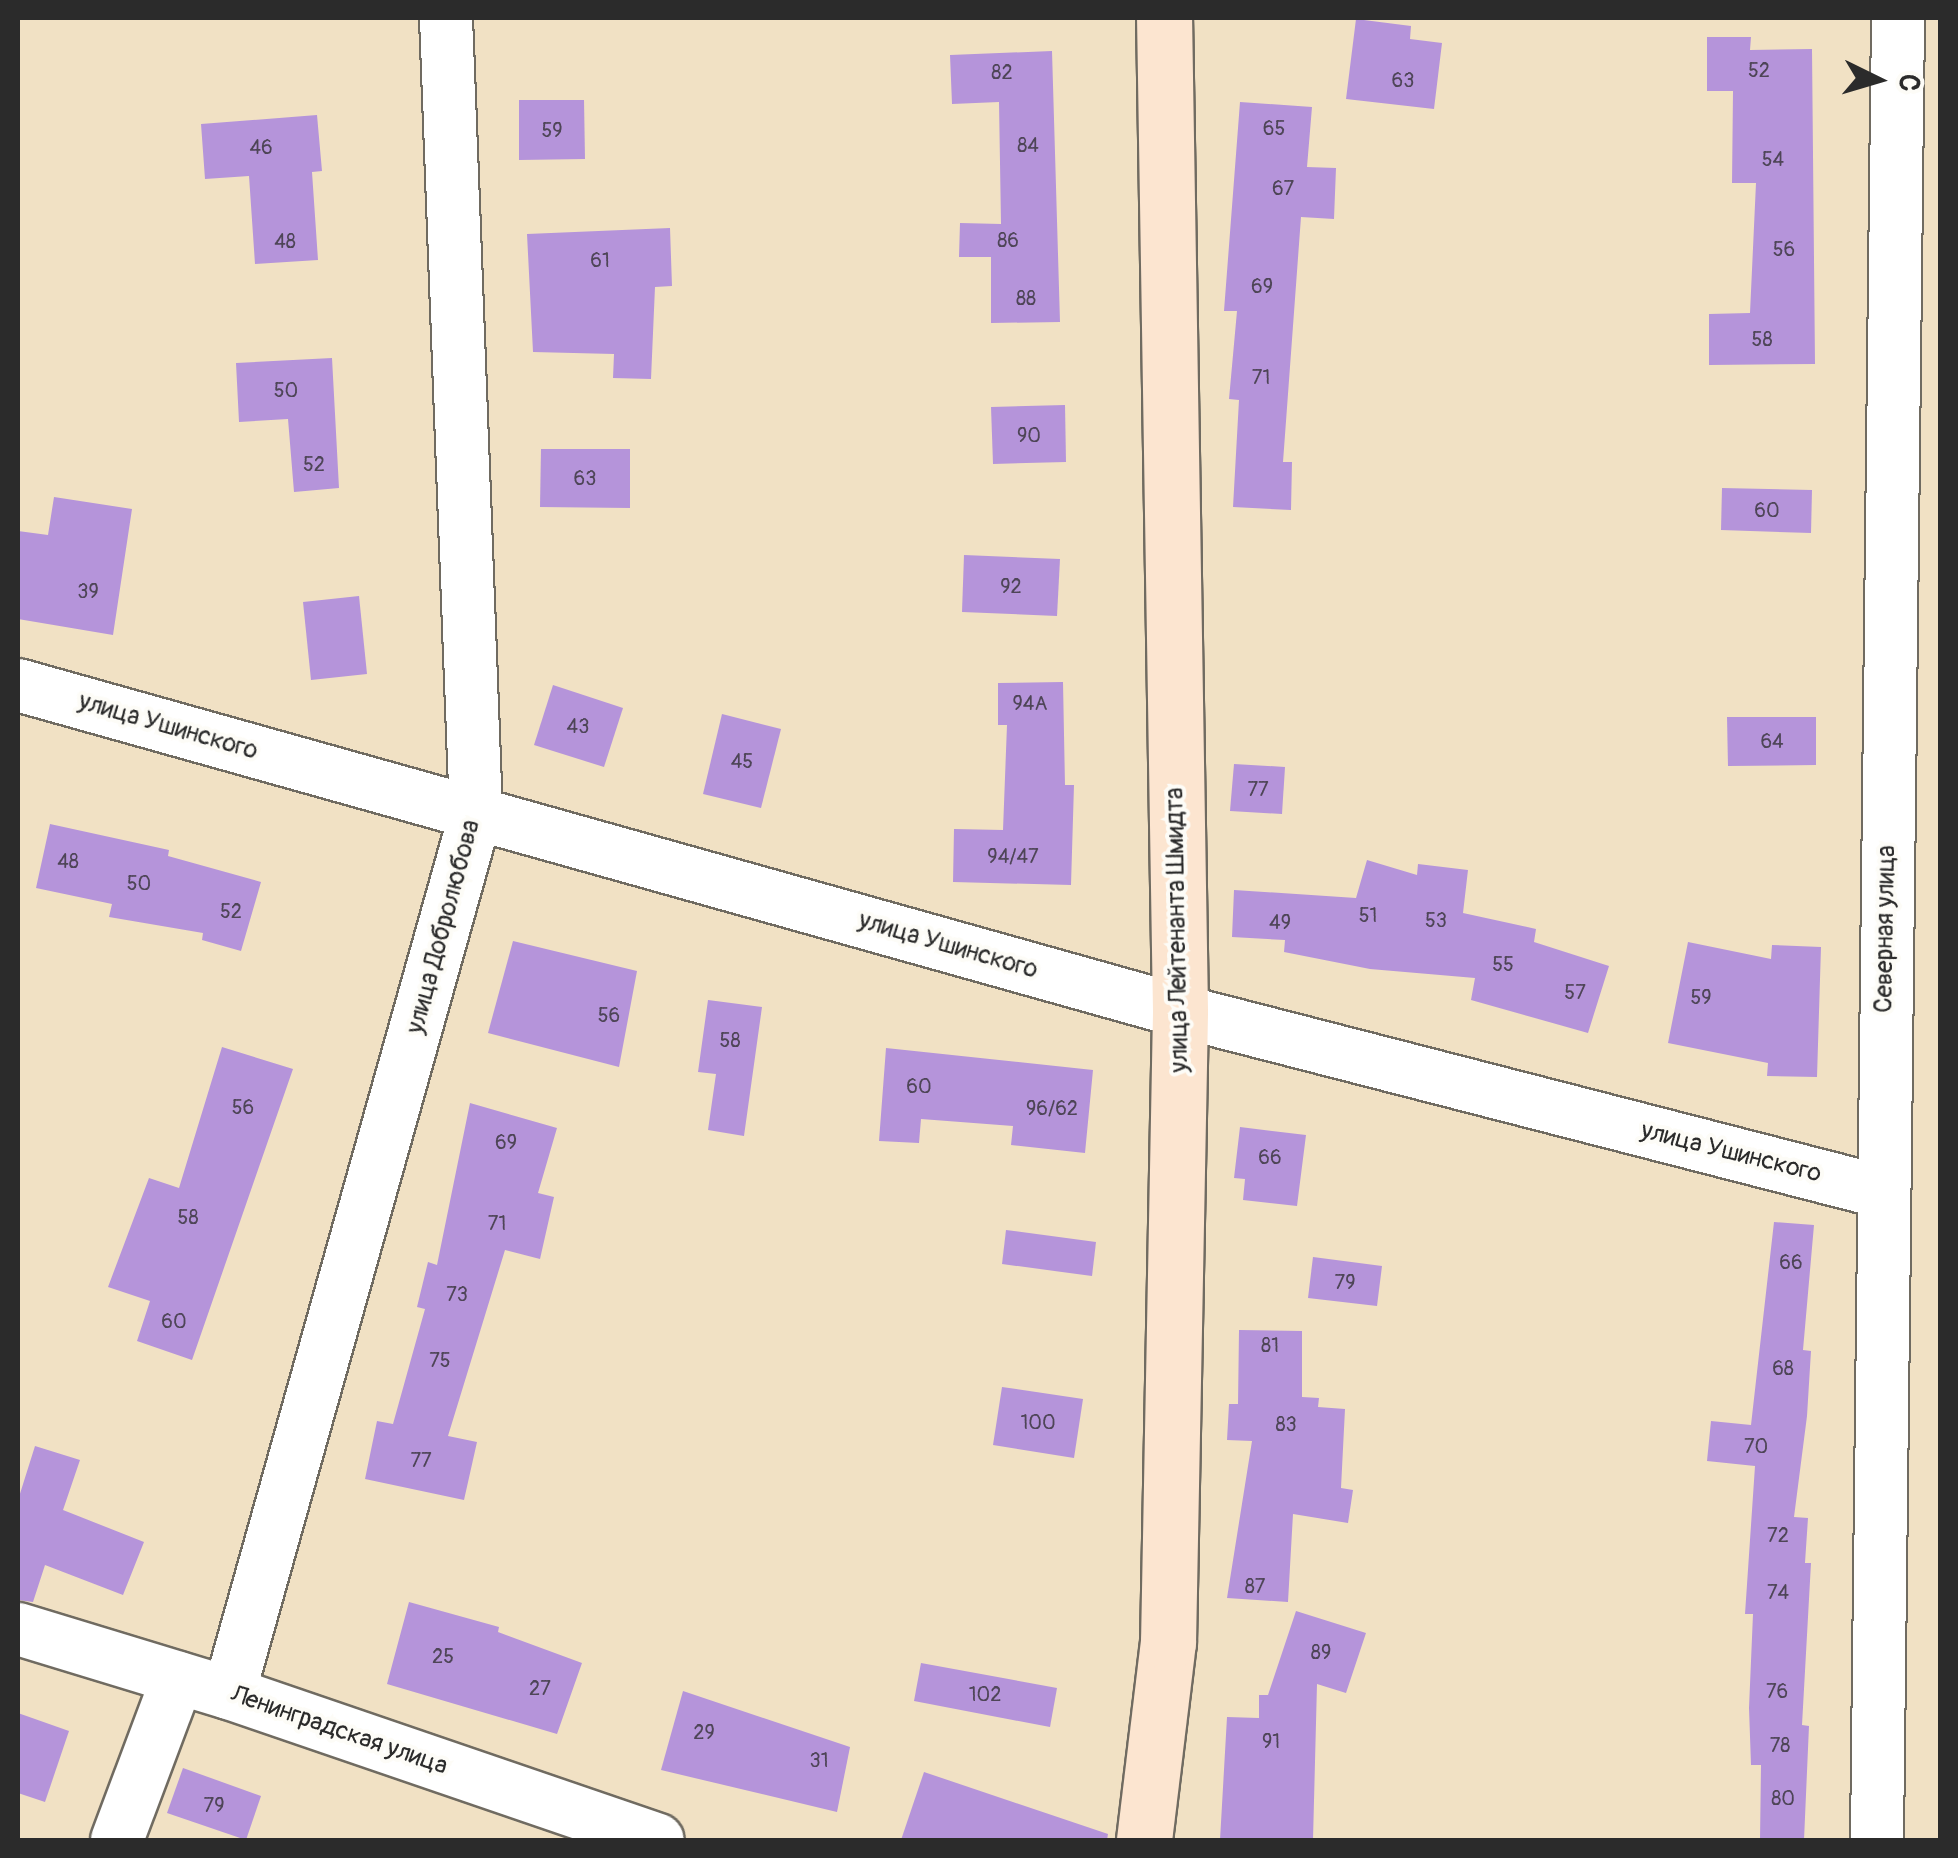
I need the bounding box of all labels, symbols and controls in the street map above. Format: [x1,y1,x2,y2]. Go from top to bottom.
north arrow [1828,30,1928,130]
house number: 52 [1748,58,1770,82]
house number: 82 [991,60,1013,84]
house number: 63 [1392,68,1414,92]
text: С [1890,73,1927,93]
house number: 65 [1263,116,1285,140]
house number: 59 [541,118,563,142]
house number: 84 [1017,133,1039,157]
house number: 46 [249,135,273,159]
house number: 54 [1762,147,1784,171]
house number: 67 [1272,176,1294,200]
house number: 86 [997,228,1019,252]
house number: 48 [274,229,296,253]
house number: 56 [1773,237,1795,261]
house number: 61 [590,248,610,272]
house number: 69 [1251,274,1273,298]
house number: 88 [1016,286,1036,310]
house number: 58 [1752,327,1772,351]
house number: 71 [1252,365,1270,389]
house number: 50 [274,378,298,402]
house number: 90 [1017,423,1041,447]
house number: 52 [303,452,325,476]
house number: 63 [574,466,596,490]
house number: 60 [1754,498,1780,522]
house number: 92 [1000,574,1022,598]
house number: 39 [77,579,99,603]
street label: улица Ушинского [75,687,261,767]
house number: 94А [1013,691,1047,715]
house number: 43 [567,714,589,738]
house number: 64 [1760,729,1784,753]
house number: 45 [731,749,753,773]
house number: 77 [1247,777,1269,801]
street label: улица Лейтенанта Шмидта [1161,787,1195,1073]
street label: улица Добролюбова [401,817,487,1037]
house number: 94/47 [987,844,1039,868]
street label: Северная улица [1870,845,1902,1013]
house number: 48 [57,849,79,873]
house number: 50 [127,871,151,895]
house number: 52 [220,899,242,923]
house number: 51 [1359,903,1377,927]
street label: улица Ушинского [855,906,1041,986]
house number: 53 [1425,908,1447,932]
house number: 49 [1269,910,1291,934]
house number: 55 [1492,952,1514,976]
house number: 57 [1564,980,1586,1004]
house number: 59 [1690,985,1712,1009]
house number: 56 [598,1003,620,1027]
house number: 58 [720,1028,740,1052]
house number: 60 [906,1074,932,1098]
house number: 56 [232,1095,254,1119]
house number: 96/62 [1026,1096,1078,1120]
street label: улица Ушинского [1638,1116,1824,1190]
house number: 69 [495,1130,517,1154]
house number: 66 [1258,1145,1282,1169]
house number: 58 [178,1205,198,1229]
house number: 71 [488,1211,506,1235]
house number: 66 [1779,1250,1803,1274]
house number: 79 [1335,1270,1355,1294]
house number: 73 [446,1282,468,1306]
house number: 60 [161,1309,187,1333]
house number: 81 [1261,1333,1279,1357]
house number: 75 [429,1348,451,1372]
house number: 68 [1772,1356,1794,1380]
house number: 100 [1020,1410,1056,1434]
house number: 83 [1275,1412,1297,1436]
house number: 70 [1744,1434,1768,1458]
house number: 77 [410,1448,432,1472]
house number: 72 [1767,1523,1789,1547]
house number: 87 [1245,1574,1265,1598]
house number: 74 [1767,1580,1789,1604]
house number: 89 [1311,1640,1331,1664]
house number: 25 [432,1644,454,1668]
house number: 27 [529,1676,551,1700]
house number: 76 [1766,1679,1788,1703]
street label: Ленинградская улица [227,1680,451,1782]
house number: 102 [969,1682,1001,1706]
house number: 29 [693,1720,715,1744]
house number: 91 [1262,1729,1280,1753]
house number: 78 [1770,1733,1790,1757]
house number: 31 [810,1748,828,1772]
house number: 80 [1771,1786,1795,1810]
house number: 79 [204,1793,224,1817]

